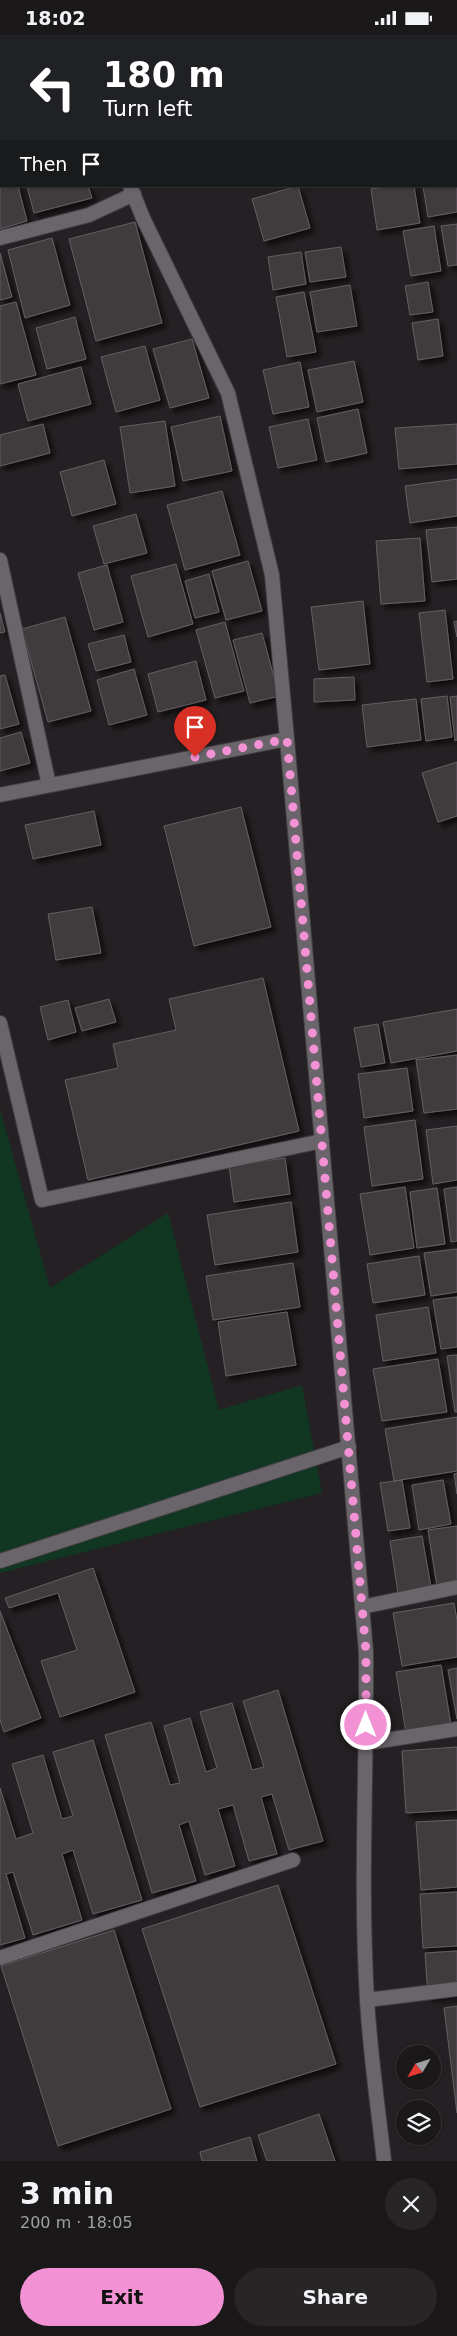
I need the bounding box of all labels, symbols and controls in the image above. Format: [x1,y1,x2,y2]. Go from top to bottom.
text: 18:02 [25,7,85,29]
icon: left [20,55,85,120]
text: 180 m [103,55,225,95]
text: Turn left [103,96,192,121]
icon: arrive [77,150,105,178]
text: Then [20,153,67,175]
pin [174,706,216,757]
icon: arrive [181,713,209,741]
position arrow [339,1698,391,1750]
north arrow [396,2045,441,2090]
map controls [396,2045,441,2145]
button: layers [396,2100,441,2145]
text: 3 min [20,2176,114,2211]
button: close [385,2178,437,2230]
text: 200 m · 18:05 [20,2213,133,2232]
button: Exit [20,2268,224,2326]
button: Share [234,2268,437,2326]

